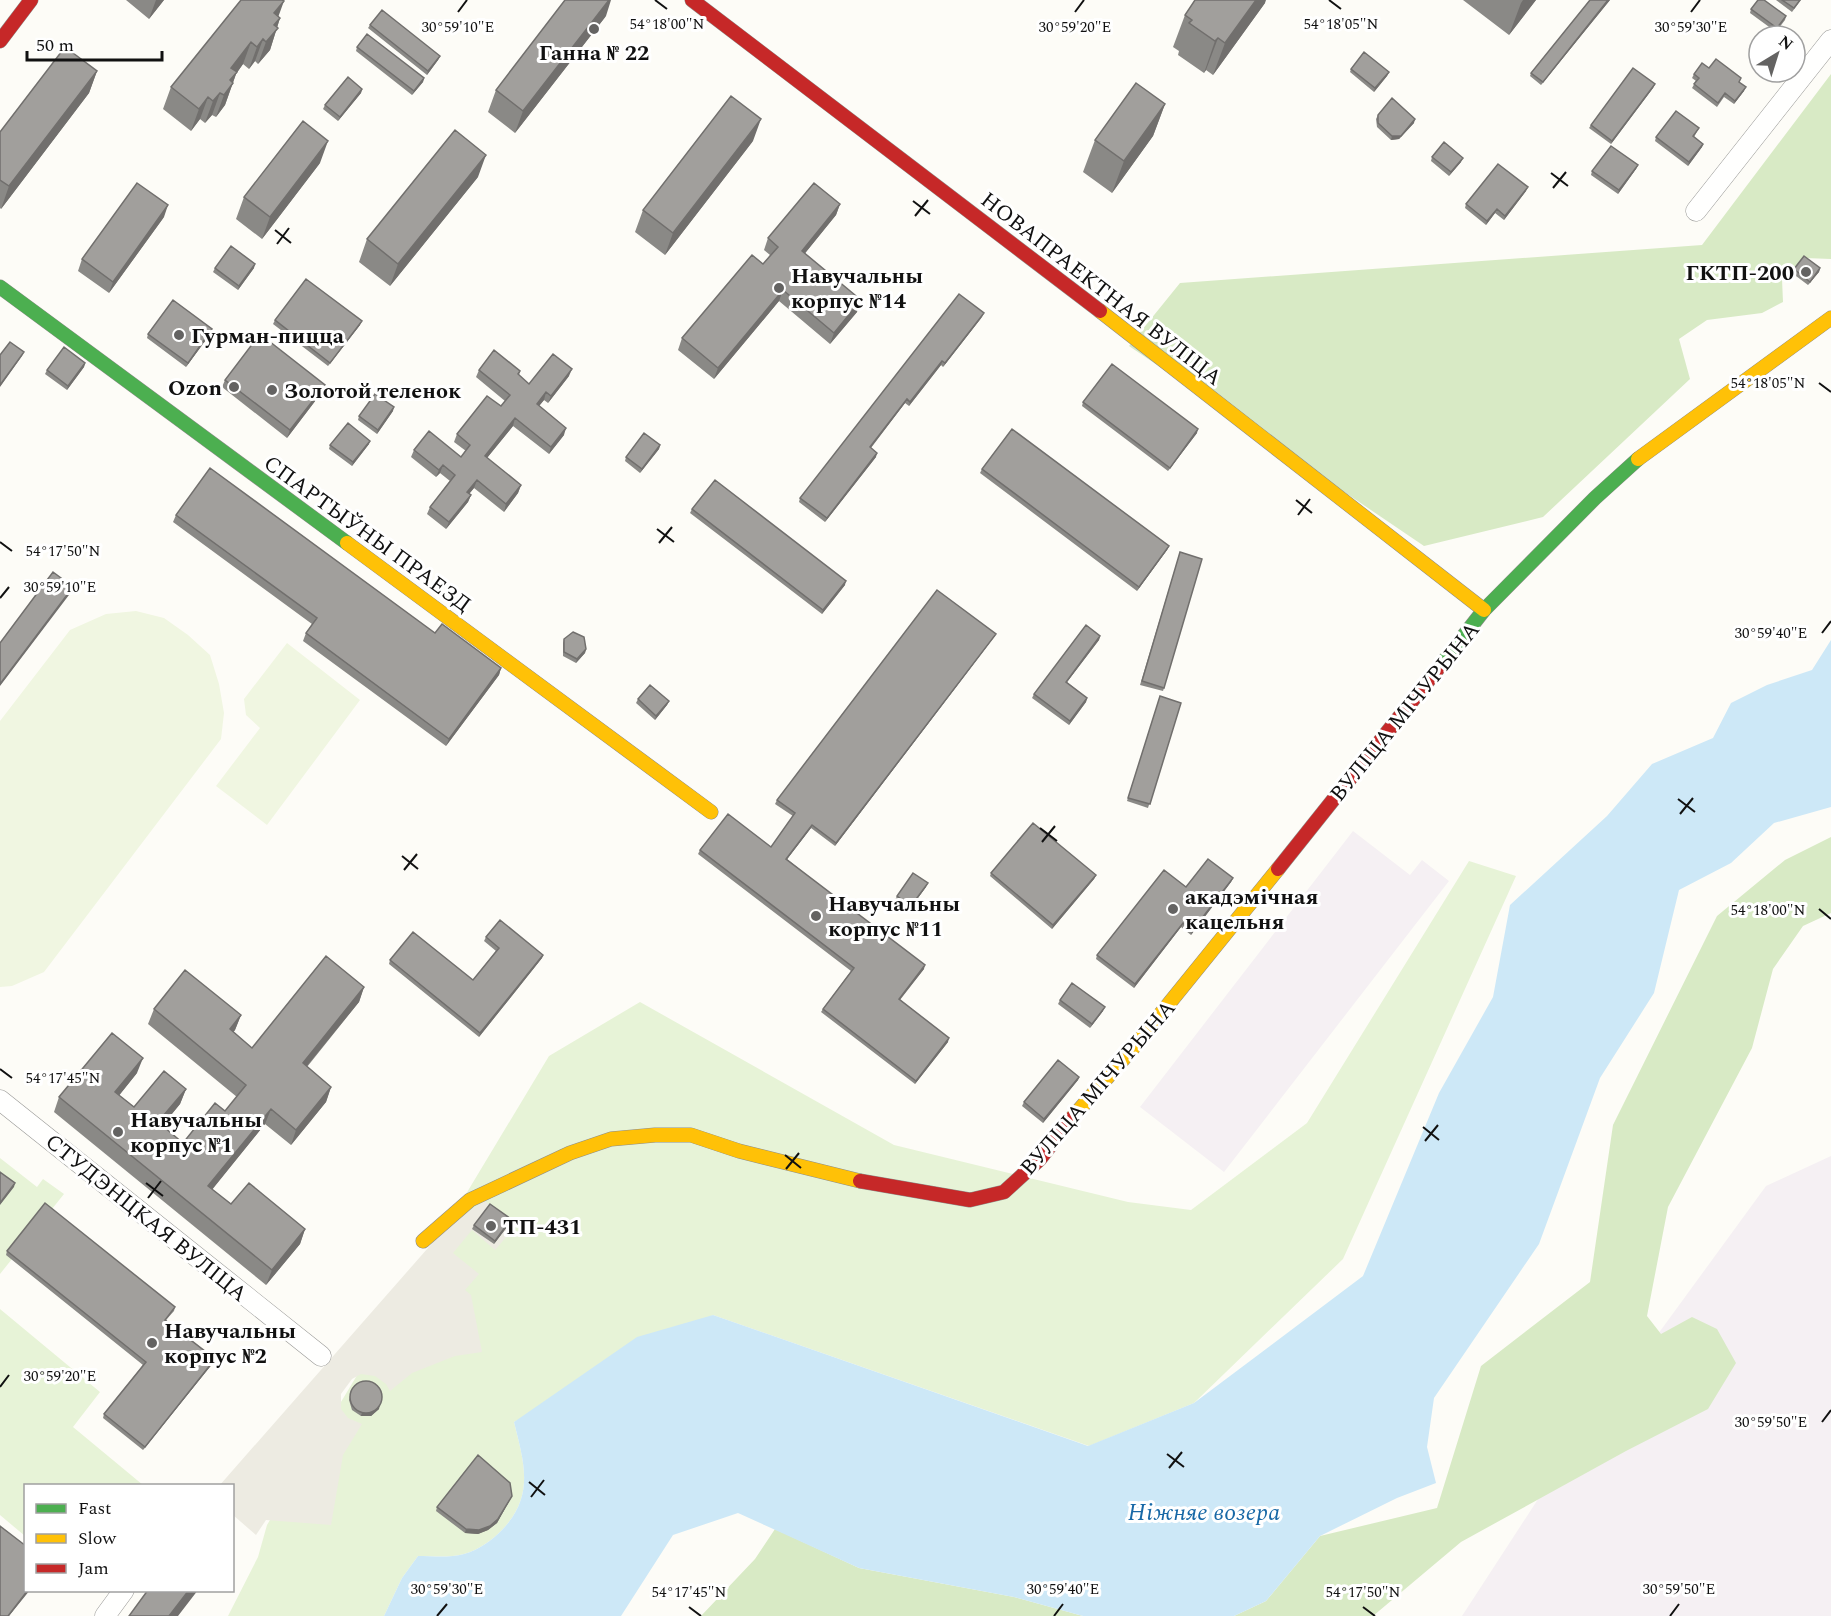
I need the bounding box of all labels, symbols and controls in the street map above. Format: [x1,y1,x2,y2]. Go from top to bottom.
text: 54°18'00"N [630,13,705,36]
text: 54°18'05"N [1304,13,1379,36]
text: 30°59'10"E [422,16,494,39]
text: 30°59'20"E [1039,16,1111,39]
text: 30°59'30"E [1655,16,1727,39]
marker: Ганна № 22 [587,22,601,36]
scale bar [27,24,162,62]
north arrow [1747,24,1807,84]
text: N [1773,29,1798,56]
text: 50 m [36,32,74,59]
place label: Ганна № 22 [539,37,649,70]
street label: НОВАПРАЕКТНАЯ ВУЛІЦА [973,184,1229,394]
place label: ГКТП-200 [1685,257,1794,290]
place label: Навучальны корпус №14 [791,260,923,318]
marker: ГКТП-200 [1799,265,1813,279]
marker: Навучальны корпус №14 [772,281,786,295]
place label: Гурман-пицца [191,320,345,353]
marker: Гурман-пицца [172,328,186,342]
place label: Ozon [168,372,222,405]
text: 54°18'05"N [1731,372,1806,395]
place label: Золотой теленок [284,375,462,408]
marker: Ozon [227,380,241,394]
marker: Золотой теленок [265,383,279,397]
street label: СПАРТЫЎНЫ ПРАЕЗД [256,447,478,621]
text: 54°17'50"N [26,540,101,563]
text: 30°59'10"E [24,576,96,599]
street label: ВУЛІЦА МІЧУРЫНА [1322,615,1488,809]
text: 30°59'40"E [1735,622,1807,645]
place label: акадэмічная кацельня [1185,881,1318,939]
place label: Навучальны корпус №11 [828,888,960,946]
text: 54°18'00"N [1731,899,1806,922]
marker: акадэмічная кацельня [1166,902,1180,916]
marker: Навучальны корпус №11 [809,909,823,923]
street label: ВУЛІЦА МІЧУРЫНА [1013,993,1184,1183]
text: 54°17'45"N [26,1067,101,1090]
place label: Навучальны корпус №1 [130,1104,262,1162]
marker: Навучальны корпус №1 [111,1125,125,1139]
street label: СТУДЭНЦКАЯ ВУЛІЦА [38,1126,254,1310]
place label: ТП-431 [503,1211,581,1244]
marker: ТП-431 [484,1219,498,1233]
place label: Навучальны корпус №2 [164,1315,296,1373]
marker: Навучальны корпус №2 [145,1336,159,1350]
text: 30°59'20"E [24,1365,96,1388]
text: 30°59'50"E [1735,1411,1807,1434]
legend [24,1484,234,1592]
text: Fast [78,1495,111,1522]
water label: Ніжняе возера [1128,1495,1280,1531]
text: Slow [78,1525,117,1552]
text: Jam [78,1555,109,1582]
text: 30°59'30"E [411,1578,483,1601]
text: 30°59'40"E [1027,1578,1099,1601]
text: 30°59'50"E [1643,1578,1715,1601]
text: 54°17'45"N [652,1581,727,1604]
text: 54°17'50"N [1326,1581,1401,1604]

